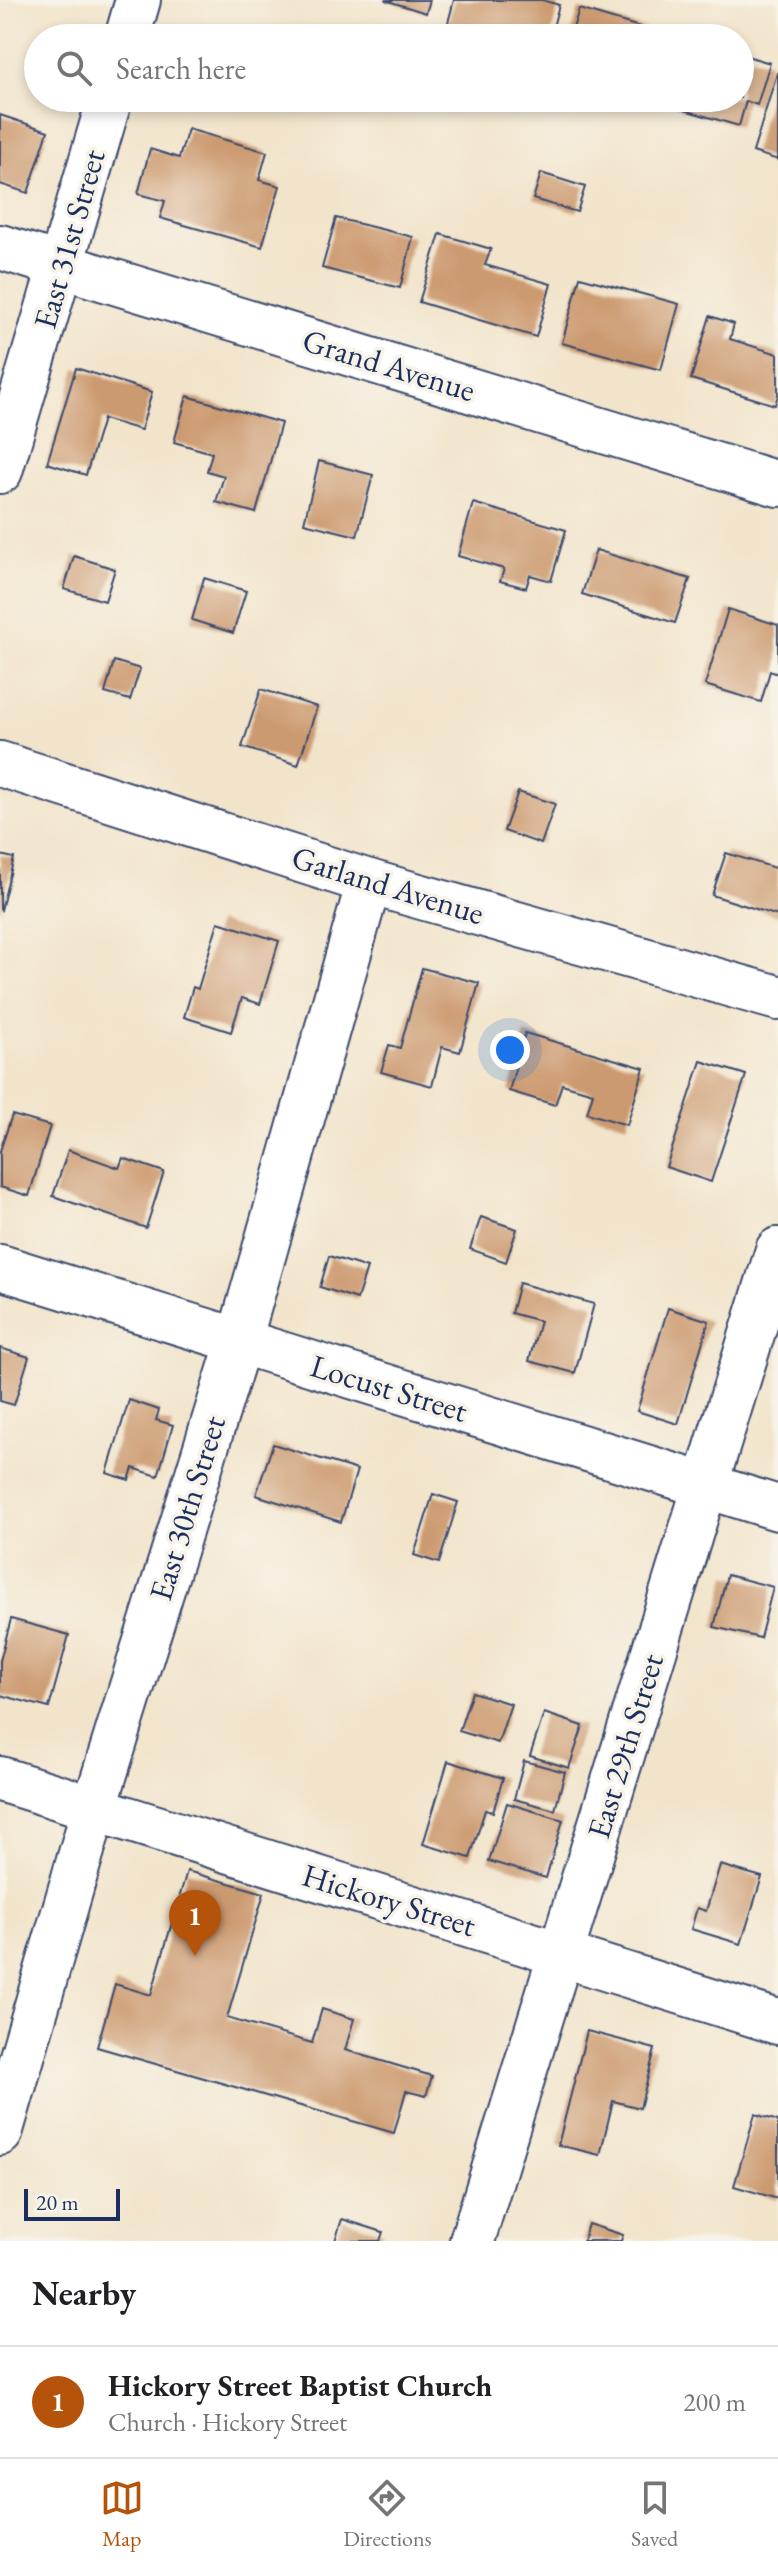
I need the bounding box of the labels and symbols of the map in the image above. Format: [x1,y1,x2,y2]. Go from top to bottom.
street label: East 31st Street [23,144,115,334]
street label: Grand Avenue [298,319,480,411]
street label: Garland Avenue [287,836,489,934]
your location [490,1030,530,1070]
street label: Locust Street [306,1344,472,1432]
street label: East 30th Street [139,1411,235,1605]
street label: East 29th Street [577,1649,673,1843]
street label: Hickory Street [297,1854,481,1946]
pin: 1 [169,1890,221,1956]
scale bar [24,2185,120,2221]

